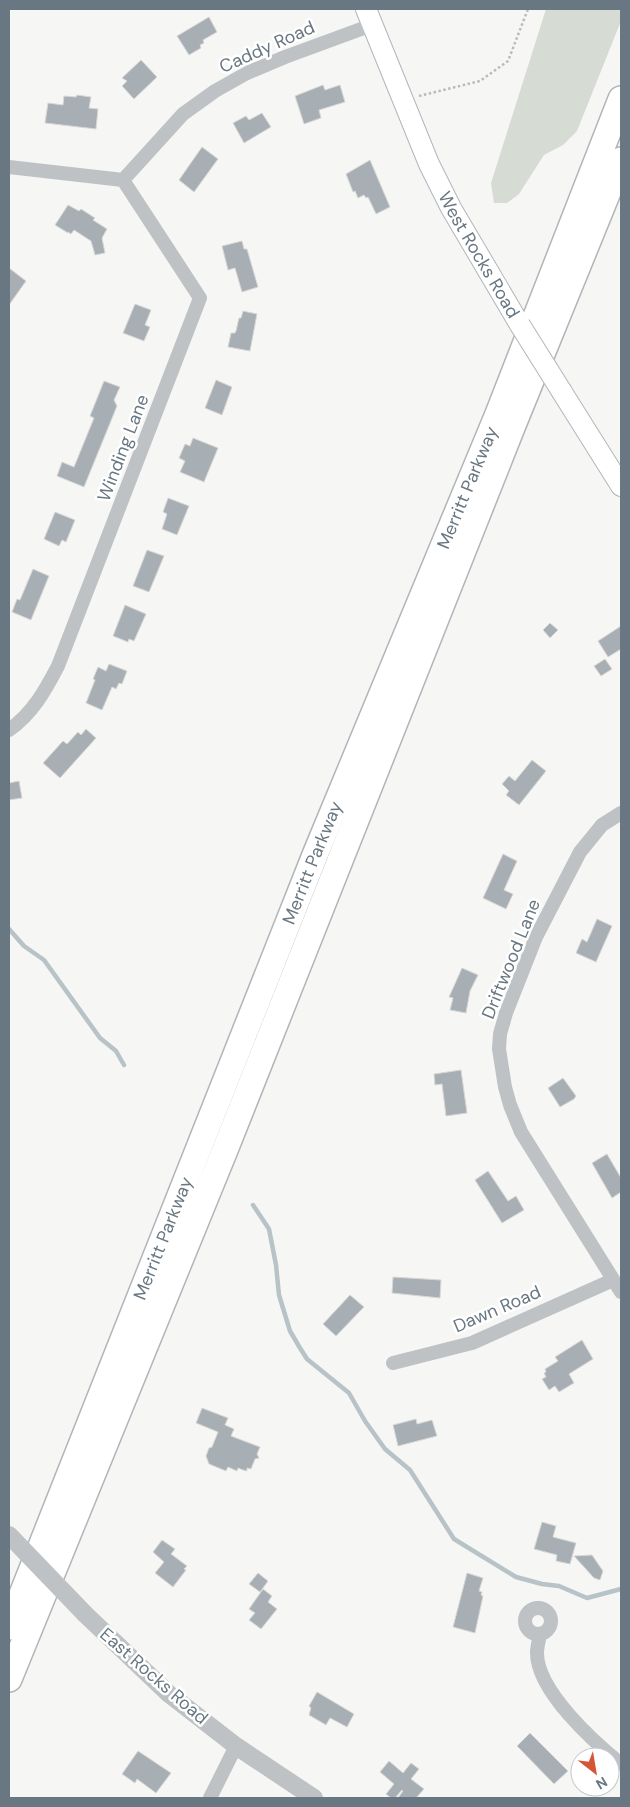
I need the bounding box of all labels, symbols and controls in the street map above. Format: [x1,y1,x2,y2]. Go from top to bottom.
street label: Caddy Road [216,15,318,79]
street label: West Rocks Road [433,188,525,323]
street label: Winding Lane [92,391,154,505]
street label: Merritt Parkway [431,423,503,553]
street label: Merritt Parkway [277,798,348,928]
street label: Driftwood Lane [476,896,546,1022]
street label: Merritt Parkway [128,1173,198,1304]
street label: Dawn Road [450,1280,544,1338]
street label: East Rocks Road [95,1622,213,1730]
north arrow [570,1747,620,1797]
text: N [593,1773,611,1793]

